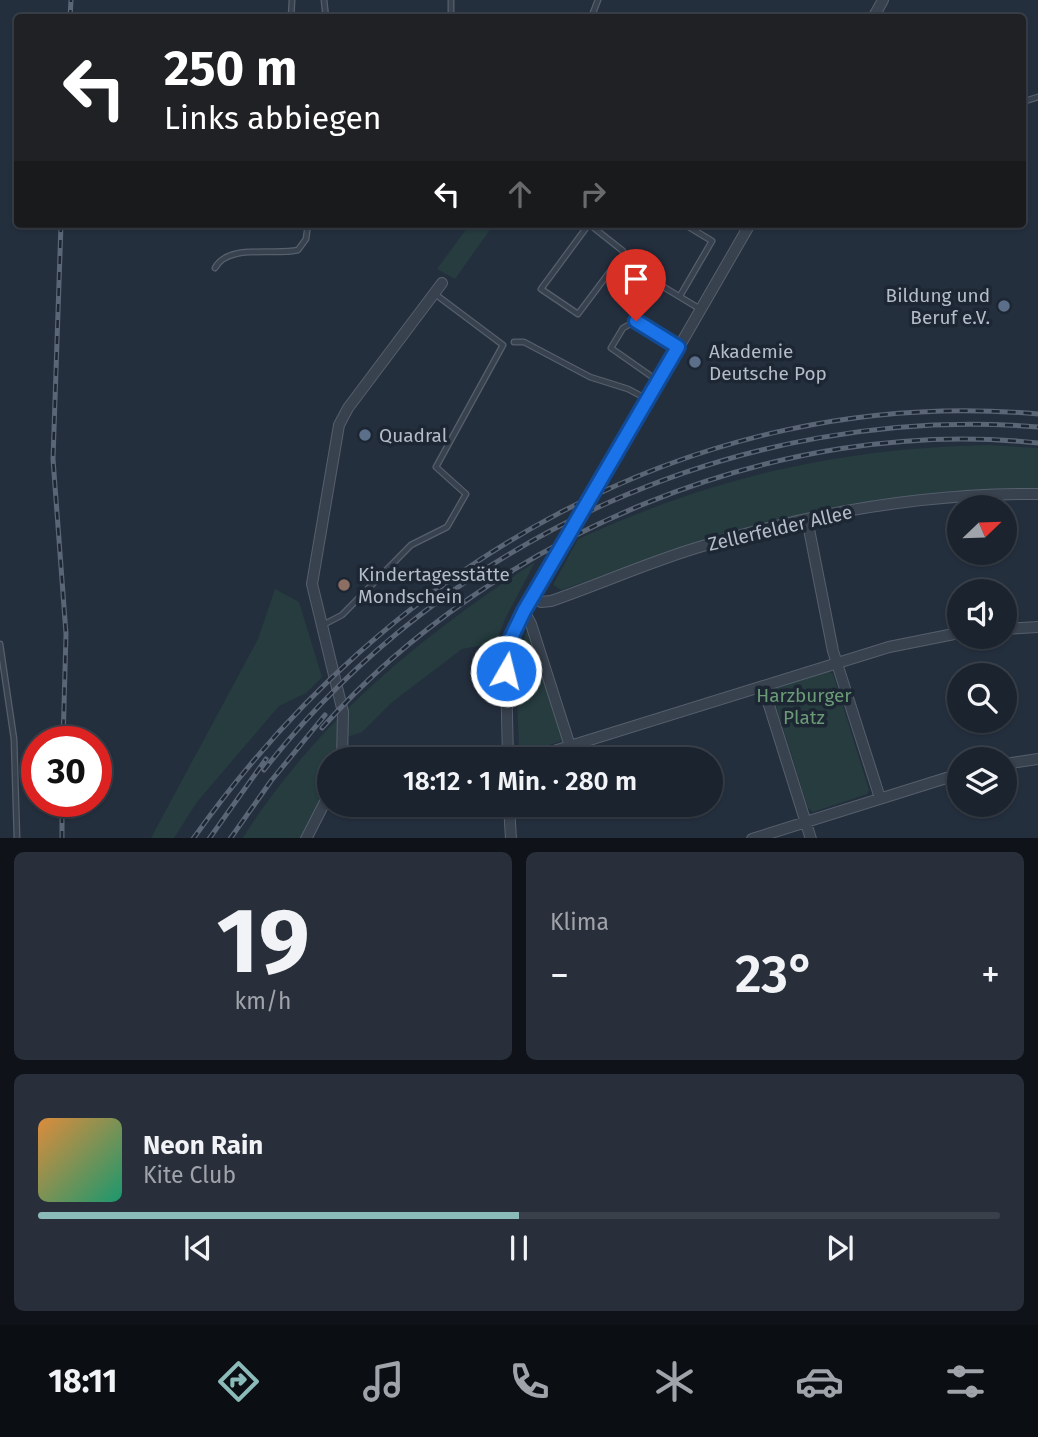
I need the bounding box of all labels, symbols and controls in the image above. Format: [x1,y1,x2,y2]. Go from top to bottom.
text: 250 m [164,39,297,98]
icon: left [49,42,140,133]
text: Links abbiegen [164,99,382,137]
icon: left [428,175,466,213]
icon: ahead [501,175,539,213]
icon: right [574,175,612,213]
pin [606,249,666,321]
icon: arrive [617,260,655,298]
place label: Bildung und Beruf e.V. [886,284,990,329]
marker: Bildung und Beruf e.V. [996,298,1012,314]
place label: Akademie Deutsche Pop [709,340,827,385]
marker: Akademie Deutsche Pop [687,354,703,370]
place label: Quadral [379,424,448,447]
marker: Quadral [357,427,373,443]
north arrow [947,495,1017,565]
map controls [947,495,1017,817]
street label: Zellerfelder Allee [706,500,854,556]
place label: Kindertagesstätte Mondschein [358,563,510,608]
marker: Kindertagesstätte Mondschein [336,577,352,593]
button: sound [947,579,1017,649]
position arrow [469,634,543,708]
button: search [947,663,1017,733]
park label: Harzburger Platz [756,684,852,729]
speed limit sign: 30 [21,726,112,817]
button: layers [947,747,1017,817]
text: 18:12 · 1 Min. · 280 m [403,766,637,797]
text: 19 [216,887,310,996]
text: Klima [550,908,609,936]
text: 23° [735,943,815,1006]
text: − [550,952,569,998]
text: + [981,952,1000,998]
text: km/h [235,987,291,1015]
text: Neon Rain [143,1130,263,1161]
text: Kite Club [143,1161,236,1189]
icon: previous [179,1229,217,1267]
icon: pause [500,1229,538,1267]
icon: next [821,1229,859,1267]
icon: directions [214,1357,263,1406]
icon: music [359,1357,408,1406]
icon: phone [505,1357,554,1406]
icon: climate [650,1357,699,1406]
icon: car [795,1357,844,1406]
icon: filters [941,1357,990,1406]
text: 18:11 [48,1362,117,1400]

